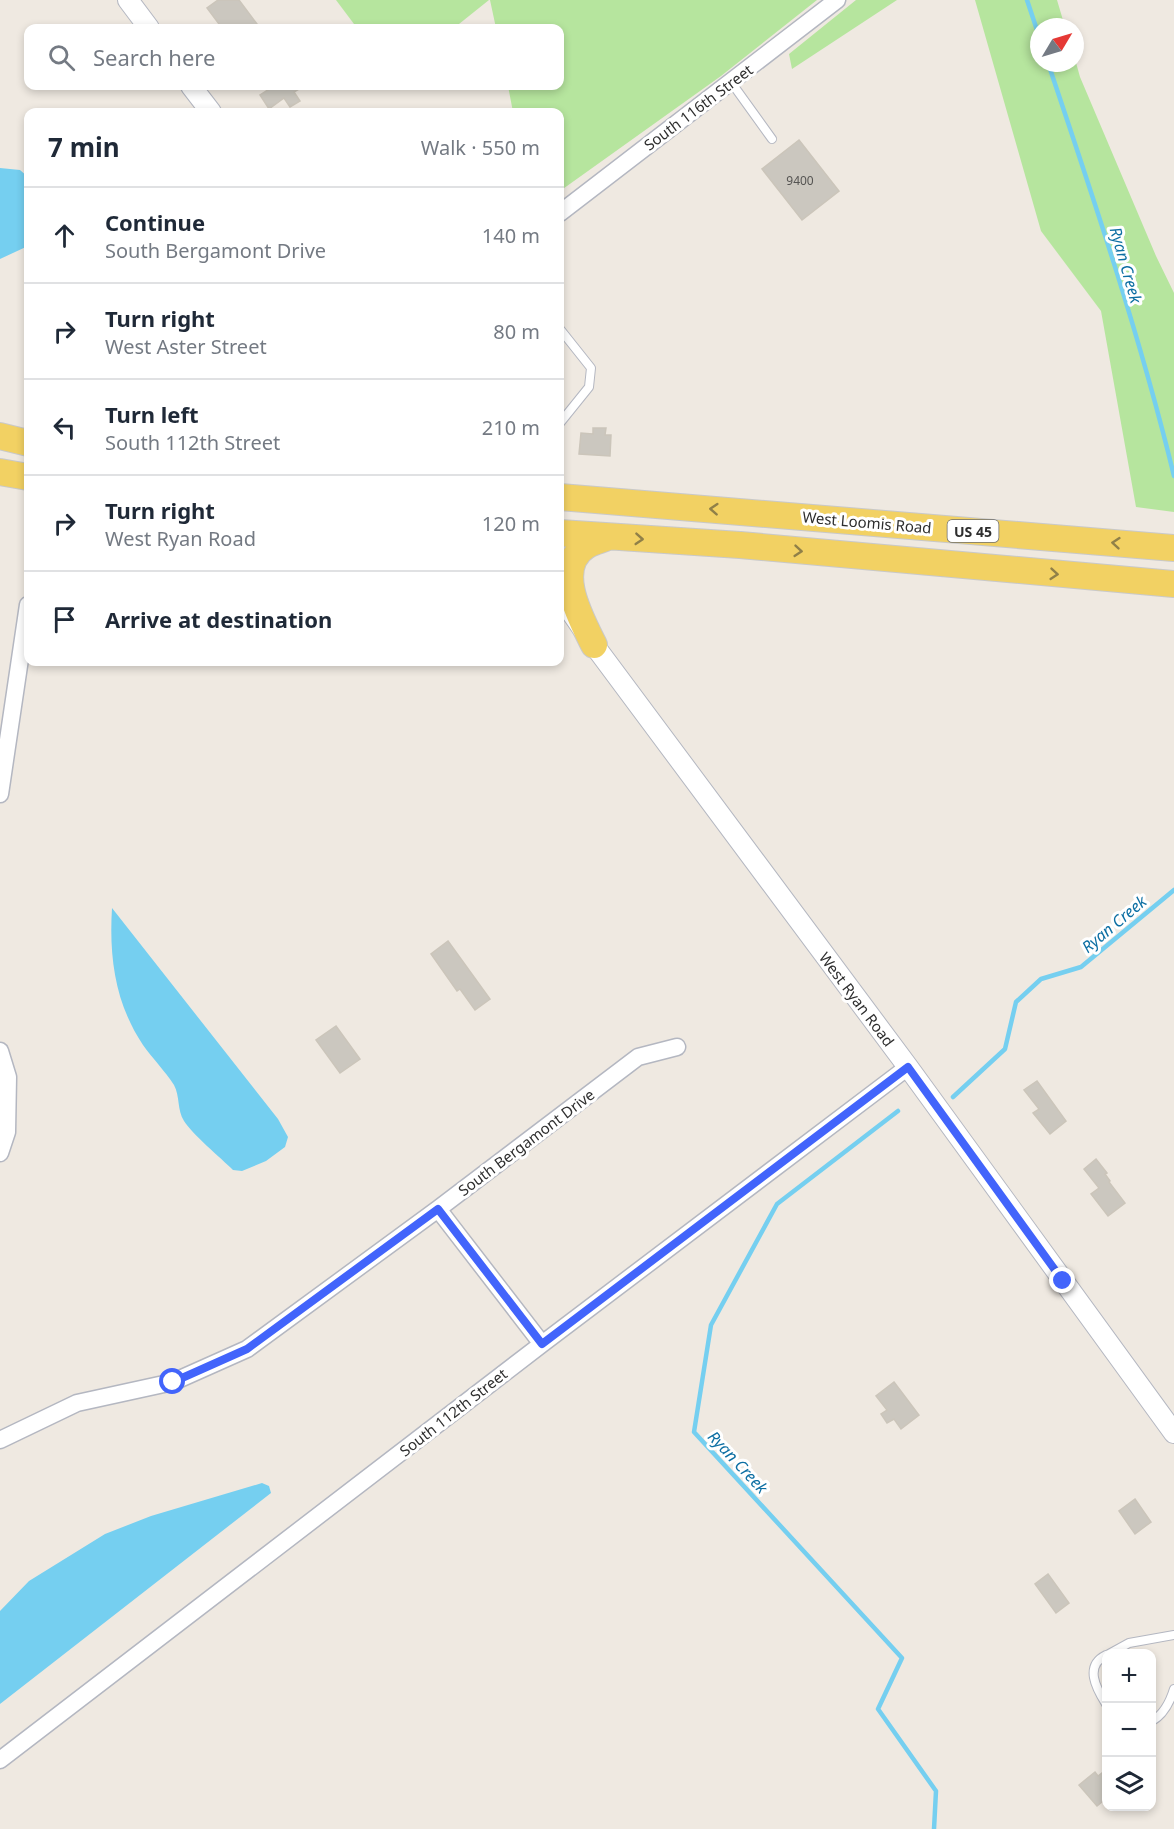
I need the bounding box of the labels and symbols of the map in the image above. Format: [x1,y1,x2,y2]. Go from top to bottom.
north arrow [1030,18,1084,72]
street label: South 116th Street [640,59,757,155]
house number: 9400 [786,172,814,189]
water label: Ryan Creek [1105,224,1148,307]
one-way arrow [710,503,719,516]
street label: West Loomis Road [802,506,932,538]
road number: US 45 [948,520,998,542]
one-way arrow [634,532,643,545]
one-way arrow [1111,537,1120,550]
one-way arrow [794,544,803,557]
one-way arrow [1050,567,1059,580]
water label: Ryan Creek [1077,890,1152,958]
street label: West Ryan Road [815,948,899,1050]
street label: South Bergamont Drive [454,1084,598,1200]
route end [1049,1267,1075,1293]
street label: South 112th Street [395,1363,511,1460]
route start [159,1368,185,1394]
water label: Ryan Creek [703,1426,774,1499]

